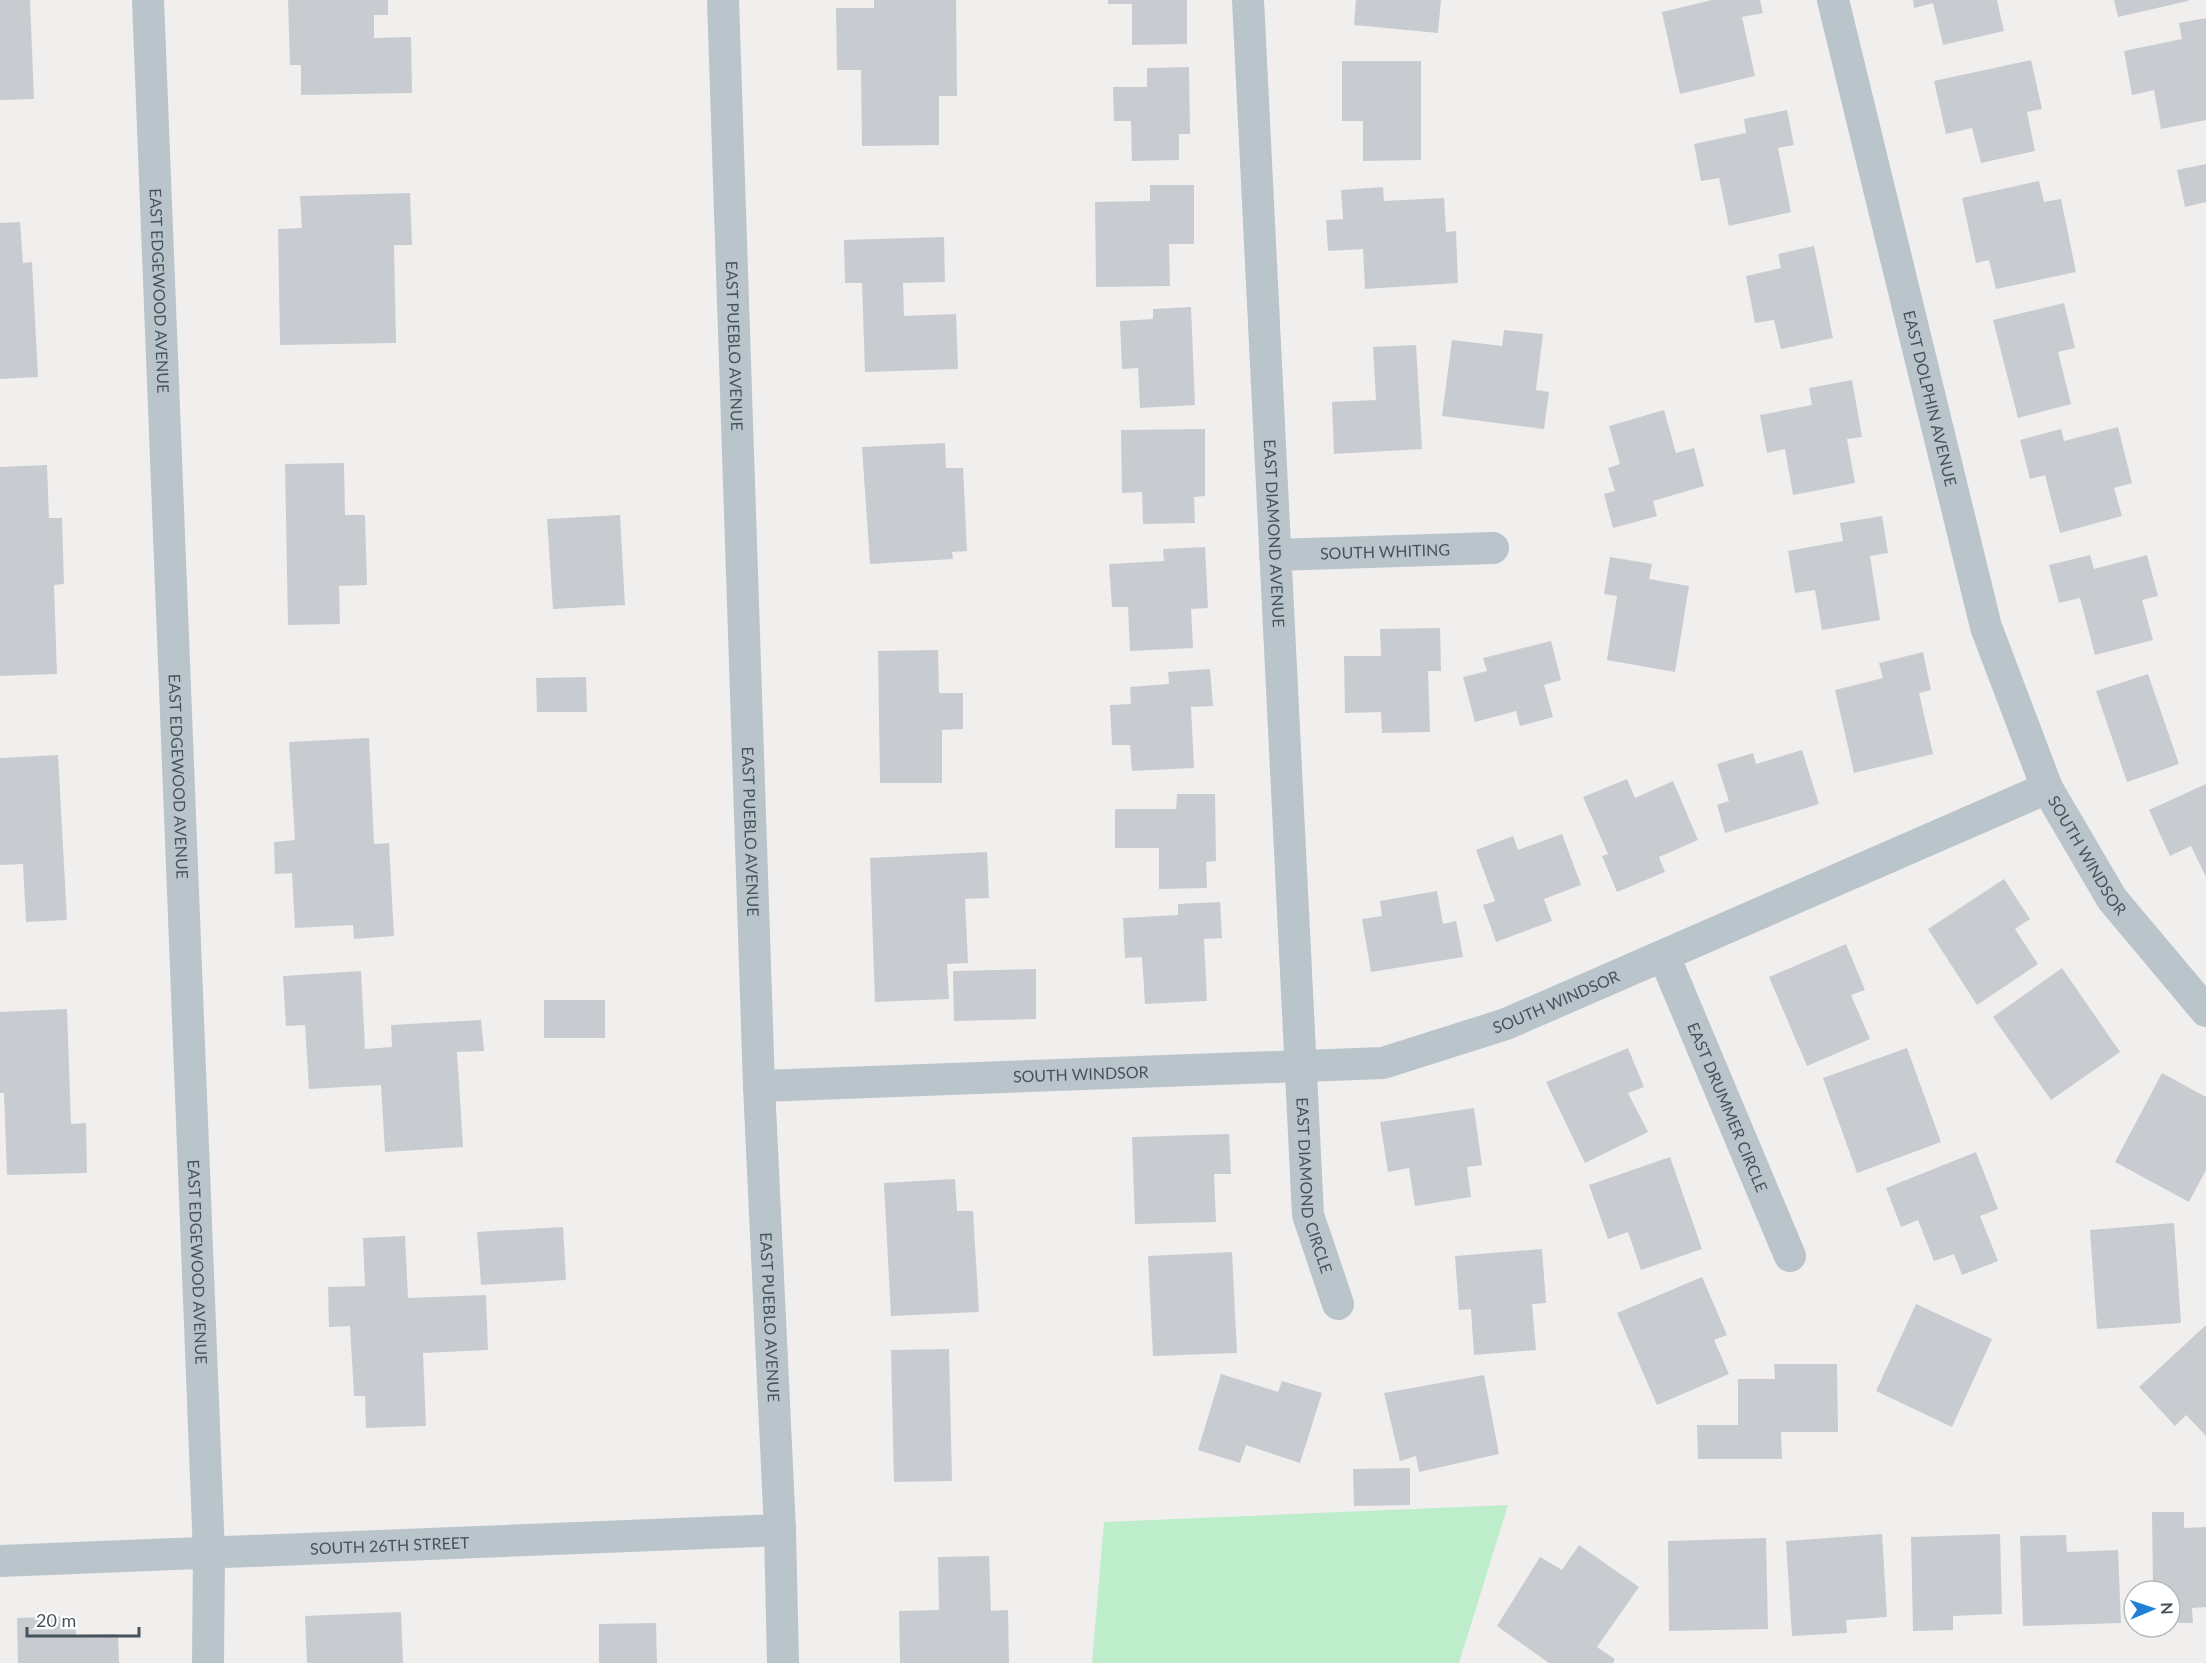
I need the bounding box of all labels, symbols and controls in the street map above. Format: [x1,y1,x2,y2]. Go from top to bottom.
street label: EAST EDGEWOOD AVENUE [146,188,173,394]
street label: EAST PUEBLO AVENUE [723,260,747,431]
street label: EAST DOLPHIN AVENUE [1900,308,1961,488]
street label: EAST DIAMOND AVENUE [1261,439,1289,628]
street label: SOUTH WHITING [1320,539,1450,563]
street label: EAST EDGEWOOD AVENUE [165,673,192,879]
street label: EAST PUEBLO AVENUE [739,746,763,917]
street label: SOUTH WINDSOR [2045,792,2131,918]
street label: SOUTH WINDSOR [1490,966,1622,1037]
street label: EAST DRUMMER CIRCLE [1684,1019,1772,1195]
street label: SOUTH WINDSOR [1013,1062,1149,1086]
street label: EAST DIAMOND CIRCLE [1293,1097,1337,1276]
street label: EAST EDGEWOOD AVENUE [185,1159,212,1365]
street label: EAST PUEBLO AVENUE [757,1232,784,1403]
street label: SOUTH 26TH STREET [310,1532,470,1558]
north arrow [2122,1579,2182,1639]
scale bar [27,1600,140,1638]
text: N [2158,1602,2177,1615]
text: 20 m [36,1609,76,1631]

